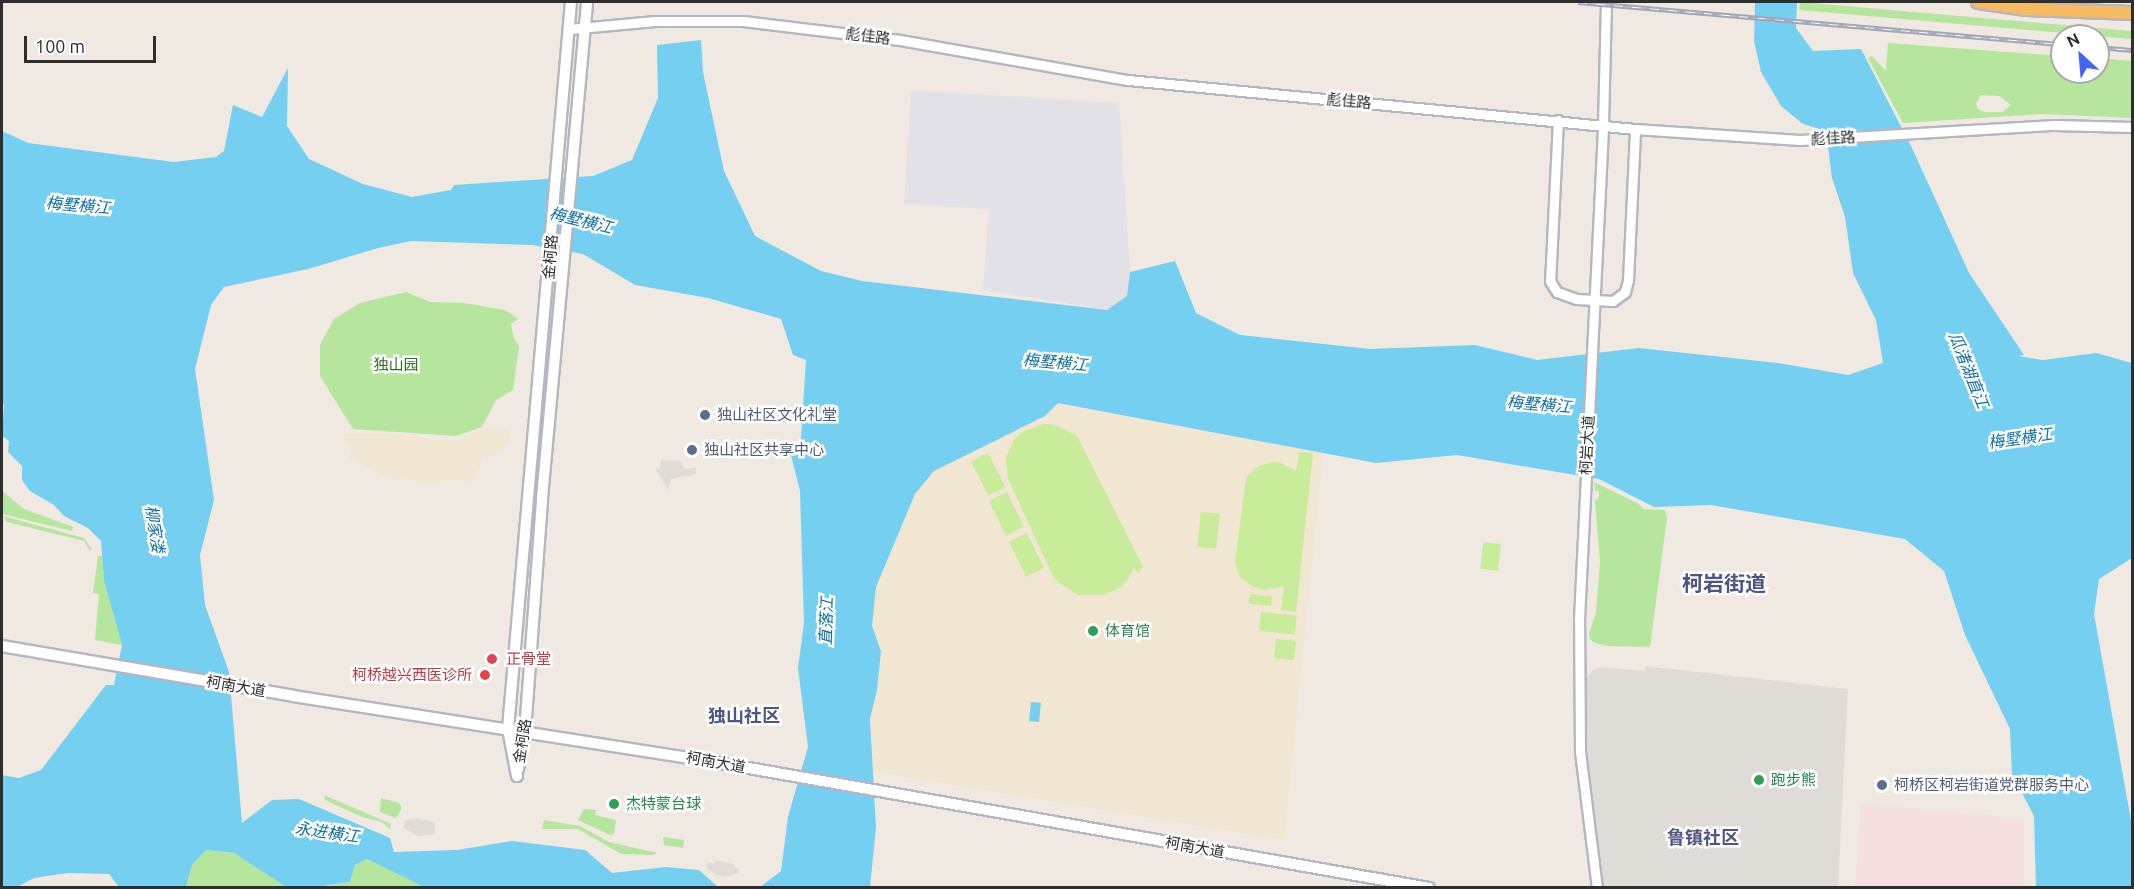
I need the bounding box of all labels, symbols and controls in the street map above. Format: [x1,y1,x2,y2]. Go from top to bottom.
scale bar [27,24,159,62]
street label: 彪佳路 [845,24,891,48]
north arrow [2050,24,2110,84]
text: N [2064,29,2082,50]
text: 100 m [35,36,85,56]
street label: 彪佳路 [1326,90,1372,112]
street label: 彪佳路 [1810,128,1856,148]
water label: 梅墅横江 [45,193,111,217]
water label: 梅墅横江 [548,203,614,237]
street label: 金柯路 [539,234,561,280]
water label: 瓜渚湖直江 [1945,329,1993,411]
water label: 梅墅横江 [1022,350,1088,374]
park label: 独山园 [374,356,418,374]
water label: 梅墅横江 [1506,392,1572,416]
place label: 独山社区文化礼堂 [717,406,837,424]
marker: 独山社区文化礼堂 [698,408,712,422]
street label: 柯岩大道 [1576,415,1598,475]
water label: 梅墅横江 [1987,424,2053,452]
place label: 独山社区共享中心 [704,441,824,459]
marker: 独山社区共享中心 [685,443,699,457]
water label: 柳家溇 [142,504,168,554]
district label: 柯岩街道 [1682,570,1766,596]
water label: 直落江 [816,597,836,645]
place label: 体育馆 [1105,622,1150,640]
marker: 体育馆 [1086,624,1100,638]
marker: 正骨堂 [483,650,501,668]
place label: 正骨堂 [506,650,551,668]
place label: 柯桥越兴西医诊所 [352,666,472,684]
marker: 柯桥越兴西医诊所 [476,666,494,684]
street label: 柯南大道 [205,672,267,700]
district label: 独山社区 [708,704,780,726]
street label: 金柯路 [510,717,534,765]
street label: 柯南大道 [685,748,747,776]
place label: 跑步熊 [1771,771,1816,789]
marker: 跑步熊 [1752,773,1766,787]
place label: 柯桥区柯岩街道党群服务中心 [1894,776,2089,794]
marker: 柯桥区柯岩街道党群服务中心 [1875,778,1889,792]
place label: 杰特蒙台球 [626,795,701,813]
marker: 杰特蒙台球 [607,797,621,811]
water label: 永进横江 [294,818,360,846]
district label: 鲁镇社区 [1667,826,1739,848]
street label: 柯南大道 [1164,833,1226,861]

